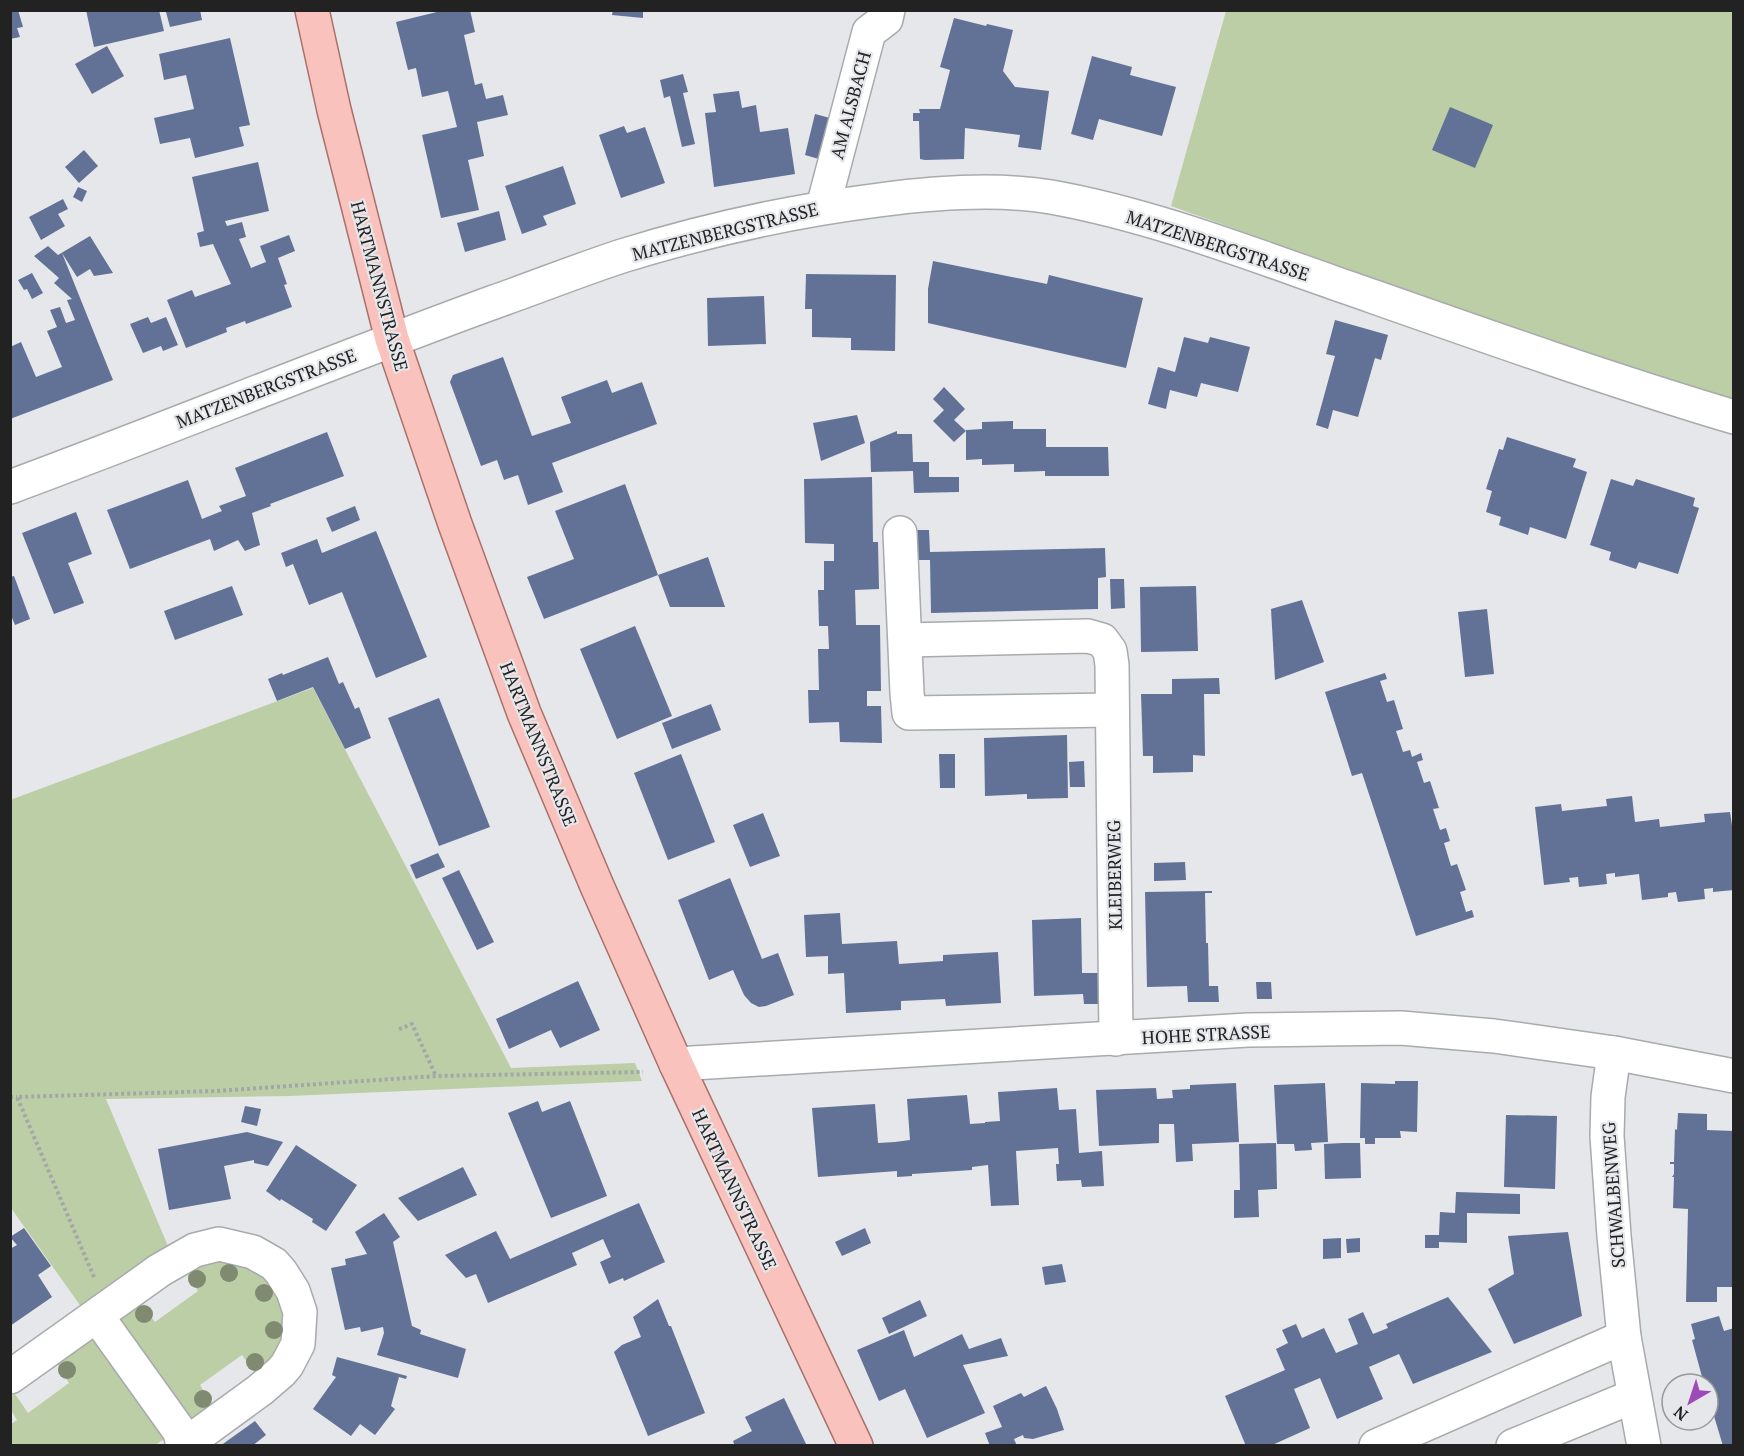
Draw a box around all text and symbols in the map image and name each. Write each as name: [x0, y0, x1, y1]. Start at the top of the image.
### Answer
street label: AM ALSBACH: [824, 48, 876, 162]
street label: MATZENBERGSTRASSE: [629, 196, 821, 266]
street label: HARTMANNSTRASSE: [346, 198, 414, 374]
street label: MATZENBERGSTRASSE: [1123, 204, 1313, 286]
street label: MATZENBERGSTRASSE: [172, 343, 360, 433]
street label: HARTMANNSTRASSE: [495, 658, 583, 830]
street label: KLEIBERWEG: [1101, 819, 1127, 930]
street label: HOHE STRASSE: [1141, 1019, 1271, 1049]
street label: HARTMANNSTRASSE: [687, 1104, 783, 1274]
street label: SCHWALBENWEG: [1596, 1121, 1630, 1269]
north arrow: [1660, 1372, 1720, 1432]
text: N: [1669, 1401, 1692, 1426]

